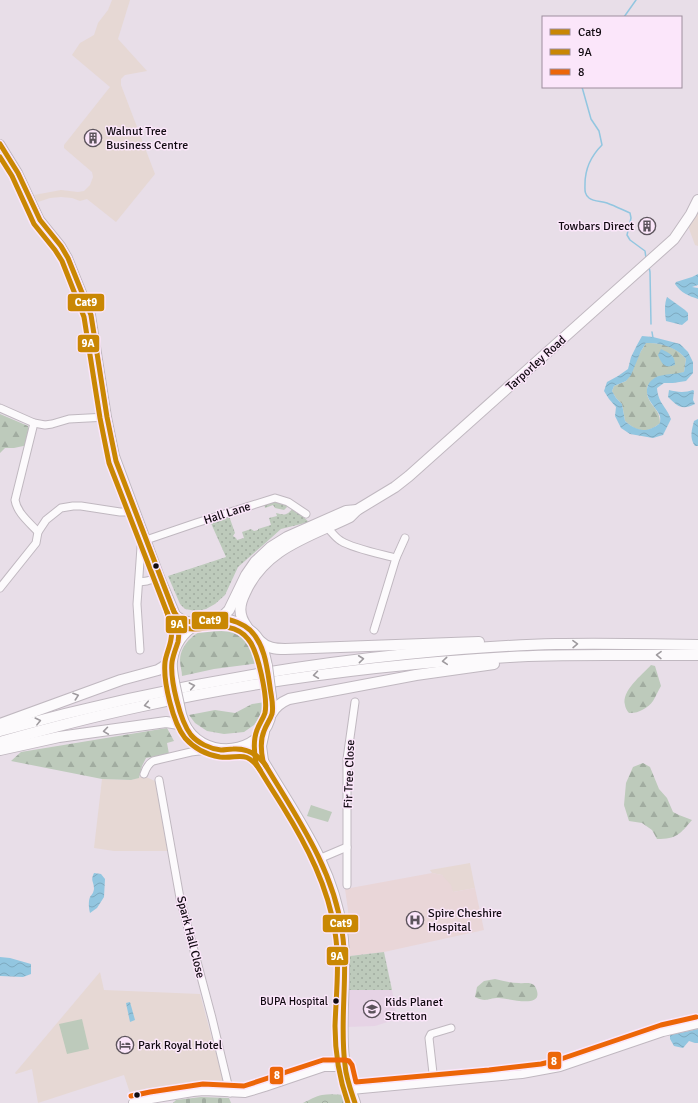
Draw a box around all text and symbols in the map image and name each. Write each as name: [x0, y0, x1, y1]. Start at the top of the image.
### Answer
legend: [542, 16, 682, 88]
text: Cat9: [578, 25, 602, 40]
text: 9A: [578, 45, 592, 60]
text: 8: [578, 65, 584, 80]
place label: Walnut Tree Business Centre: [106, 124, 188, 153]
building icon: Walnut Tree Business Centre: [83, 128, 103, 148]
building icon: Towbars Direct: [637, 216, 657, 236]
place label: Towbars Direct: [559, 219, 634, 234]
line badge: Cat9: [67, 293, 105, 312]
text: Cat9: [75, 296, 97, 309]
street label: Tarporley Road: [503, 332, 569, 394]
line badge: 9A: [77, 334, 100, 353]
text: 9A: [82, 337, 94, 350]
street label: Hall Lane: [202, 499, 253, 528]
unlabelled marker: [151, 561, 161, 571]
line badge: Cat9: [191, 611, 229, 630]
text: Cat9: [199, 614, 221, 627]
line badge: 9A: [165, 615, 188, 634]
text: 9A: [171, 618, 183, 631]
one-way arrow: [572, 640, 578, 648]
one-way arrow: [656, 651, 662, 659]
one-way arrow: [358, 655, 365, 664]
one-way arrow: [442, 657, 448, 666]
one-way arrow: [313, 670, 319, 679]
one-way arrow: [188, 682, 195, 690]
one-way arrow: [73, 693, 80, 701]
one-way arrow: [143, 701, 150, 709]
one-way arrow: [34, 717, 41, 726]
one-way arrow: [103, 726, 109, 735]
street label: Fir Tree Close: [341, 739, 358, 809]
street label: Spark Hall Close: [173, 895, 208, 980]
place label: Spire Cheshire Hospital: [428, 906, 502, 935]
hospital icon: Spire Cheshire Hospital: [405, 910, 425, 930]
line badge: Cat9: [322, 914, 359, 933]
text: Cat9: [330, 917, 352, 930]
line badge: 9A: [326, 946, 349, 966]
text: 9A: [331, 950, 343, 963]
place label: BUPA Hospital: [260, 995, 328, 1008]
place label: Kids Planet Stretton: [385, 995, 443, 1024]
marker: BUPA Hospital: [331, 996, 341, 1006]
school or university icon: Kids Planet Stretton: [362, 999, 382, 1019]
hotel icon: Park Royal Hotel: [115, 1035, 135, 1055]
place label: Park Royal Hotel: [138, 1038, 223, 1053]
line badge: 8: [547, 1051, 562, 1070]
text: 8: [551, 1055, 557, 1068]
line badge: 8: [269, 1066, 284, 1085]
text: 8: [274, 1069, 280, 1082]
unlabelled marker: [132, 1090, 142, 1100]

